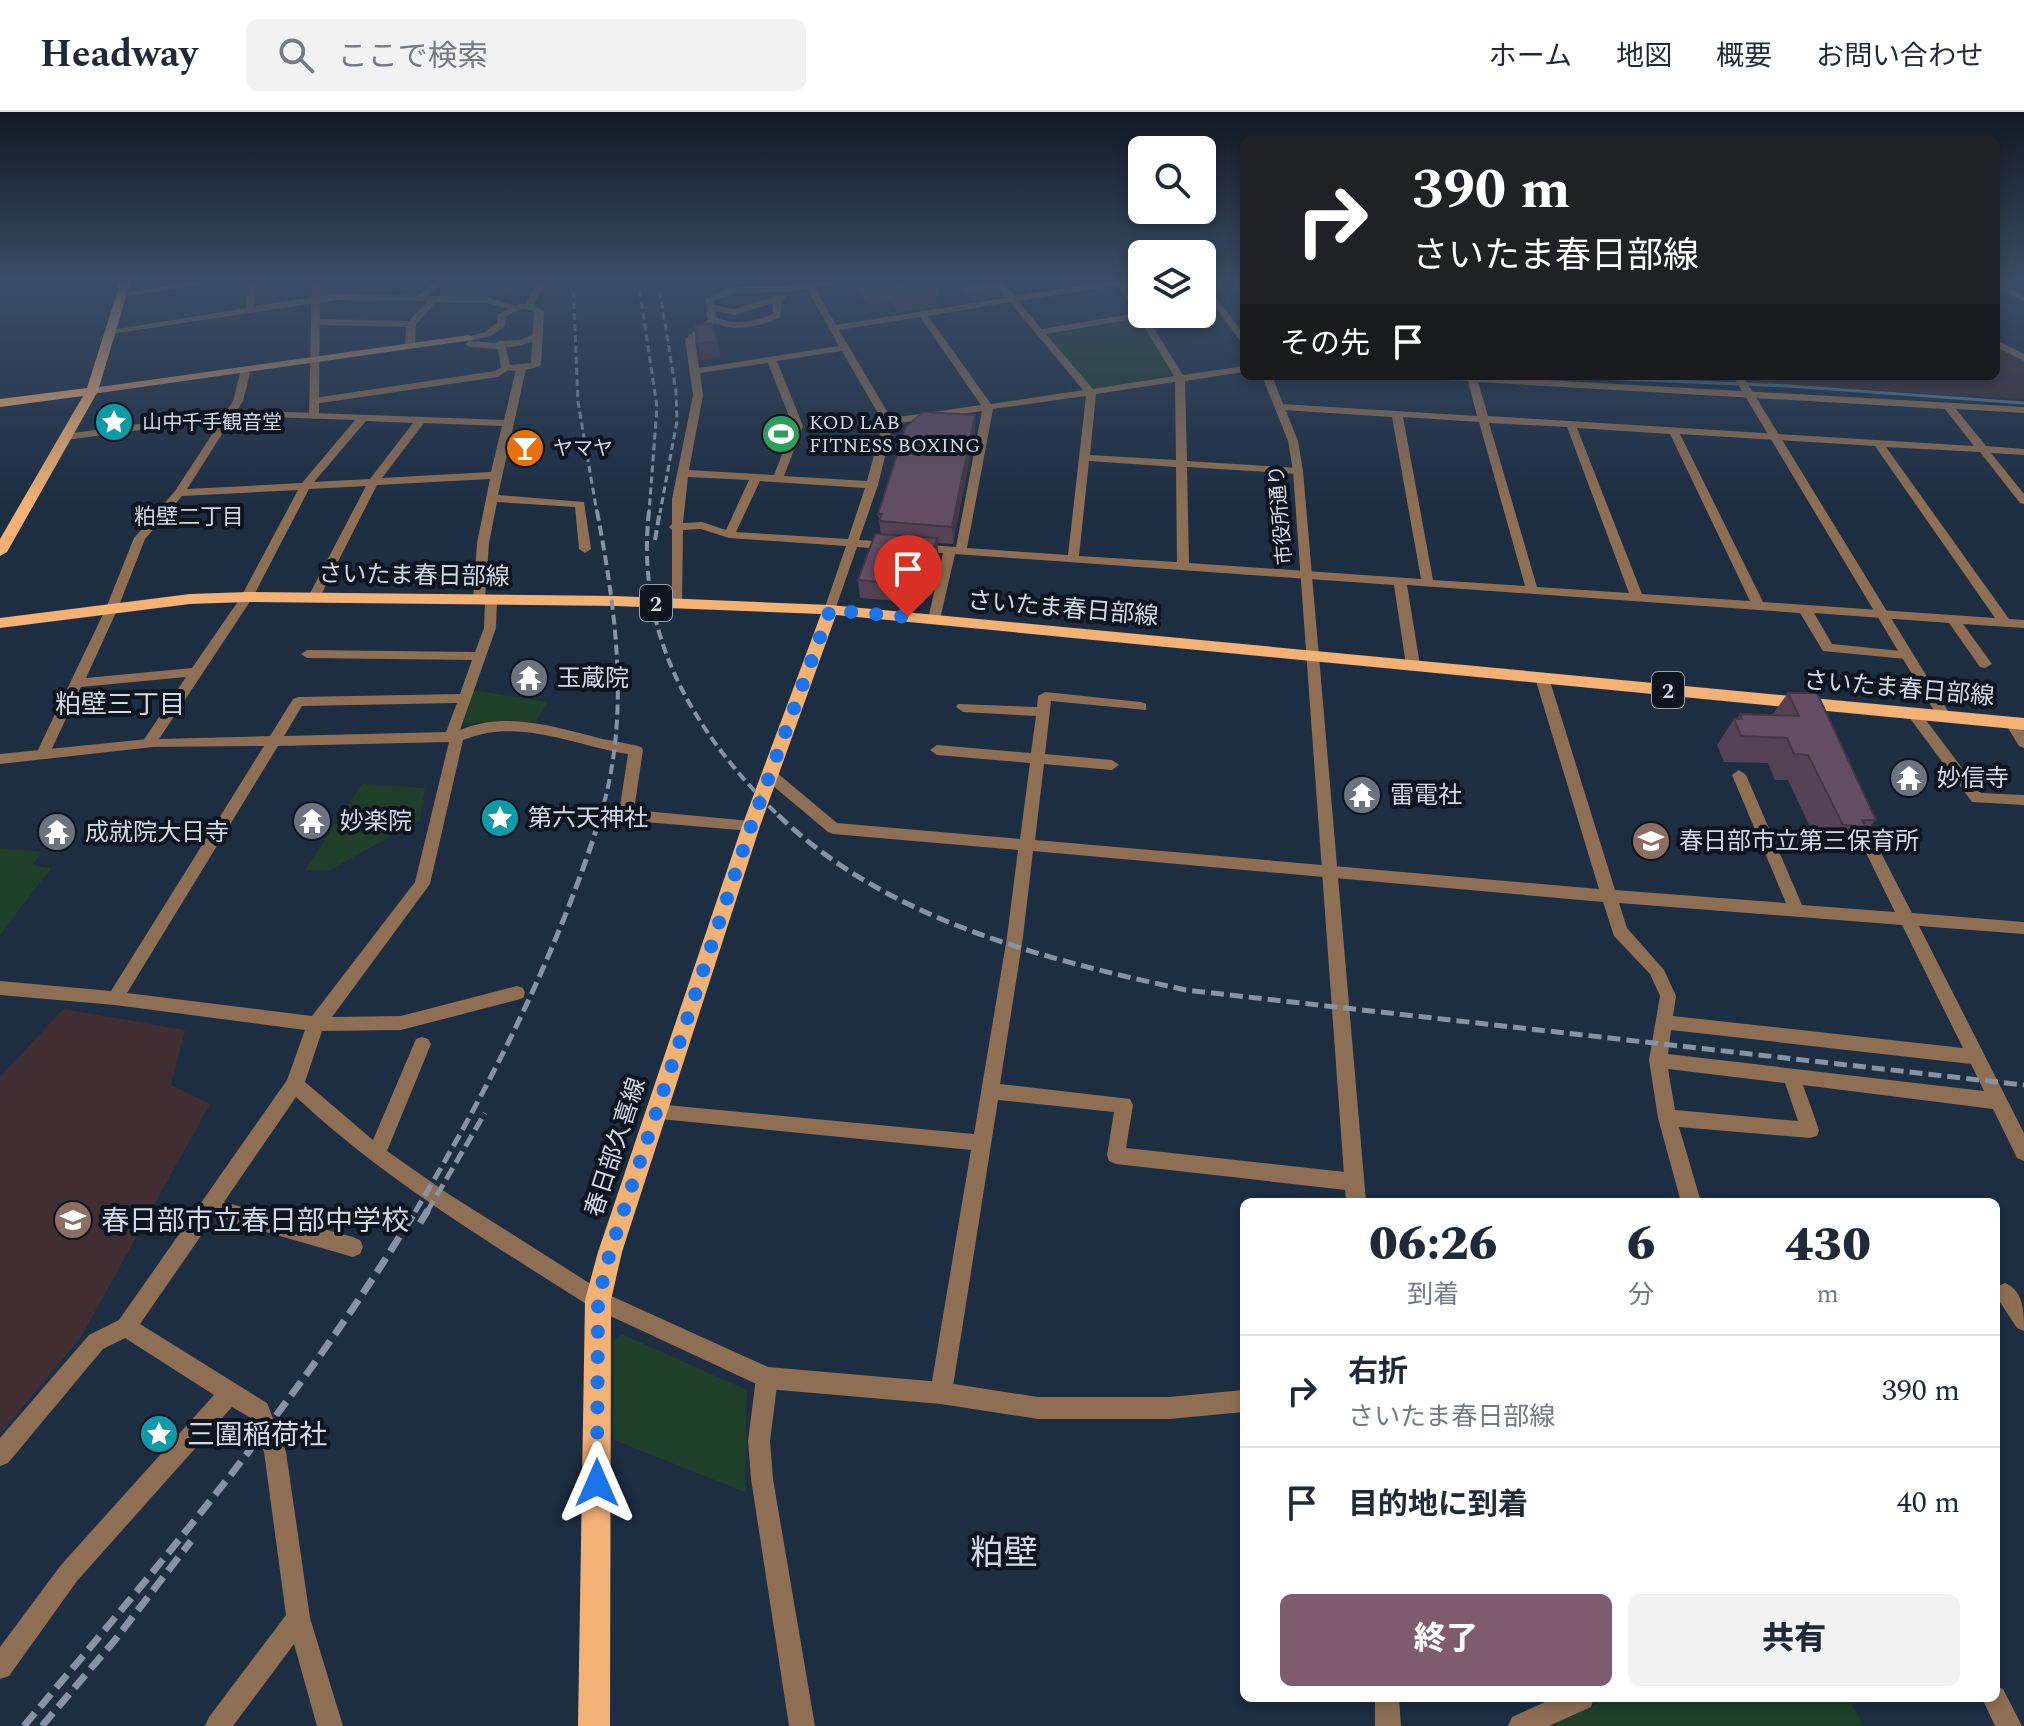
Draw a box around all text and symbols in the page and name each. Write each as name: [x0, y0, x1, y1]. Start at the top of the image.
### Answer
search box: [246, 19, 806, 91]
text: Headway: [40, 26, 198, 84]
icon: search: [274, 33, 318, 77]
text: ここで検索: [338, 34, 488, 80]
text: ホーム: [1489, 35, 1572, 78]
text: 地図: [1616, 35, 1672, 78]
text: 概要: [1716, 35, 1772, 78]
text: お問い合わせ: [1816, 35, 1984, 78]
map controls: [1128, 136, 1216, 328]
button: search: [1128, 136, 1216, 224]
text: 390 m: [1412, 148, 1571, 233]
icon: right: [1280, 168, 1384, 272]
text: さいたま春日部線: [1412, 229, 1699, 284]
button: layers: [1128, 240, 1216, 328]
icon: arrive: [1386, 320, 1430, 364]
text: その先: [1280, 321, 1370, 367]
place icon: 山中千手観音堂: [93, 401, 135, 443]
place label: 山中千手観音堂: [142, 408, 282, 438]
place label: KOD LAB FITNESS BOXING: [809, 408, 980, 461]
sports icon: KOD LAB FITNESS BOXING: [760, 413, 802, 455]
bar icon: ヤマヤ: [504, 427, 546, 469]
place label: ヤマヤ: [553, 434, 613, 464]
street label: 市役所通り: [1262, 464, 1300, 566]
district label: 粕壁二丁目: [134, 501, 244, 534]
pin: [874, 535, 942, 617]
icon: arrive: [886, 547, 930, 591]
street label: さいたま春日部線: [318, 556, 510, 596]
street label: さいたま春日部線: [966, 583, 1160, 635]
road number: 2: [640, 585, 672, 621]
temple icon: 玉蔵院: [508, 657, 550, 699]
place label: 玉蔵院: [557, 661, 629, 697]
street label: さいたま春日部線: [1802, 663, 1996, 715]
road number: 2: [1652, 672, 1684, 708]
district label: 粕壁三丁目: [55, 685, 185, 725]
temple icon: 妙信寺: [1888, 757, 1930, 799]
place label: 妙信寺: [1937, 761, 2009, 797]
temple icon: 雷電社: [1341, 774, 1383, 816]
place label: 雷電社: [1390, 778, 1462, 814]
place icon: 第六天神社: [479, 797, 521, 839]
temple icon: 妙楽院: [291, 800, 333, 842]
place label: 第六天神社: [528, 801, 648, 837]
place label: 妙楽院: [340, 804, 412, 840]
temple icon: 成就院大日寺: [36, 811, 78, 853]
place label: 成就院大日寺: [85, 815, 229, 851]
school or university icon: 春日部市立第三保育所: [1630, 820, 1672, 862]
place label: 春日部市立第三保育所: [1679, 824, 1919, 860]
street label: 春日部久喜線: [577, 1073, 655, 1221]
school or university icon: 春日部市立春日部中学校: [52, 1199, 94, 1241]
place label: 春日部市立春日部中学校: [101, 1200, 409, 1243]
text: 06:26: [1369, 1208, 1498, 1281]
text: 6: [1627, 1208, 1656, 1281]
text: 430: [1785, 1209, 1871, 1282]
text: m: [1817, 1274, 1839, 1314]
text: 到着: [1407, 1275, 1459, 1315]
text: 分: [1628, 1275, 1654, 1315]
text: 右折: [1348, 1349, 1408, 1395]
text: 390 m: [1882, 1368, 1960, 1414]
icon: right: [1280, 1369, 1324, 1413]
text: さいたま春日部線: [1348, 1397, 1555, 1437]
place icon: 三圍稲荷社: [138, 1413, 180, 1455]
place label: 三圍稲荷社: [187, 1414, 327, 1457]
position arrow: [555, 1441, 639, 1525]
text: 40 m: [1897, 1480, 1960, 1526]
icon: arrive: [1280, 1481, 1324, 1525]
text: 目的地に到着: [1348, 1482, 1528, 1528]
district label: 粕壁: [970, 1528, 1038, 1580]
button: 終了: [1280, 1594, 1612, 1686]
button: 共有: [1628, 1594, 1960, 1686]

